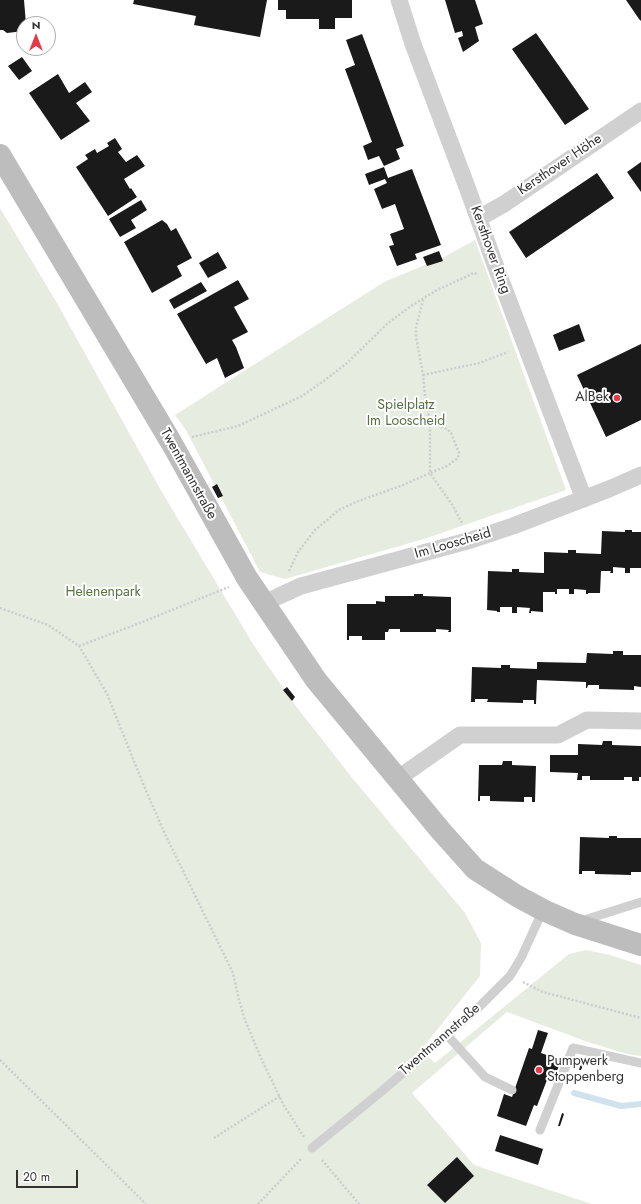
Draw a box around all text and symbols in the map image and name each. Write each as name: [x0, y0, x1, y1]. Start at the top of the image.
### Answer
north arrow: [16, 16, 56, 56]
text: N: [32, 17, 40, 33]
street label: Kersthover Höhe: [515, 131, 605, 199]
street label: Kersthover Ring: [466, 204, 514, 296]
place label: AlBek: [575, 390, 609, 406]
marker: AlBek: [612, 393, 622, 403]
park label: Spielplatz Im Looscheid: [367, 398, 445, 430]
street label: Twentmannstraße: [156, 426, 220, 522]
street label: Im Looscheid: [413, 525, 493, 563]
park label: Helenenpark: [65, 585, 141, 601]
street label: Twentmannstraße: [396, 1000, 484, 1080]
place label: Pumpwerk Stoppenberg: [547, 1054, 624, 1086]
marker: Pumpwerk Stoppenberg: [534, 1065, 544, 1075]
scale bar: [18, 1162, 80, 1188]
text: 20 m: [23, 1168, 50, 1186]

